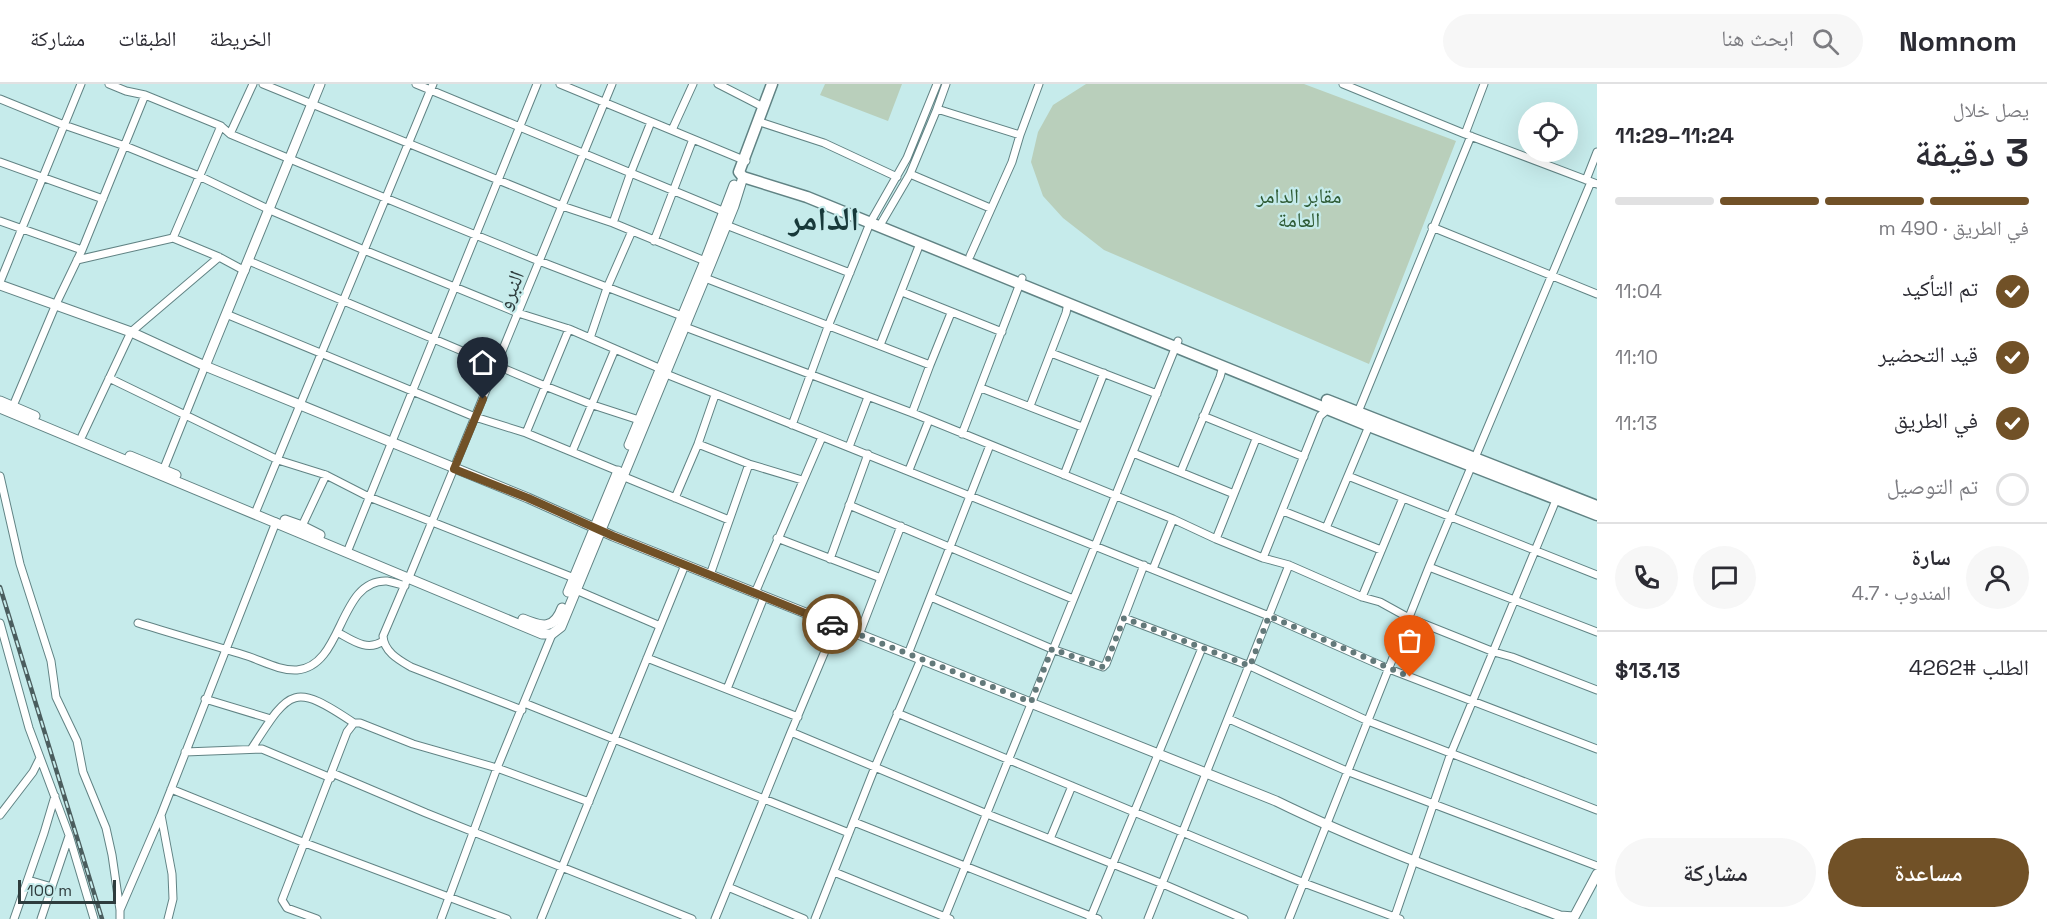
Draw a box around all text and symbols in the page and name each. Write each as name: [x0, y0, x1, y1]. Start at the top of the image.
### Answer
search box: [1443, 14, 1863, 68]
text: Nomnom: [1899, 23, 2017, 59]
text: ابحث هنا: [1721, 24, 1794, 52]
text: مشاركة: [30, 25, 85, 52]
text: الطبقات: [118, 25, 177, 52]
text: الخريطة: [210, 25, 271, 52]
icon: search: [1809, 25, 1842, 58]
text: يصل خلال: [1953, 97, 2029, 123]
map controls: [1518, 102, 1578, 162]
button: locate: [1518, 102, 1578, 162]
text: 11:24–11:29: [1615, 121, 1734, 149]
text: 3 دقيقة: [1914, 128, 2029, 177]
park label: مقابر الدامر العامة: [1255, 182, 1342, 233]
district label: الدامر: [787, 198, 859, 240]
text: في الطريق · 490 m: [1878, 215, 2029, 241]
street label: النبرو: [490, 266, 530, 314]
text: تم التأكيد: [1902, 274, 1978, 302]
icon: check: [1996, 275, 2029, 308]
text: 11:04: [1615, 278, 1662, 304]
pin: [457, 337, 508, 399]
text: قيد التحضير: [1878, 340, 1978, 368]
icon: check: [1996, 341, 2029, 374]
text: 11:10: [1615, 344, 1658, 370]
icon: home: [466, 346, 499, 379]
text: في الطريق: [1894, 406, 1978, 434]
icon: check: [1996, 407, 2029, 440]
text: 11:13: [1615, 410, 1657, 436]
text: تم التوصيل: [1887, 472, 1978, 500]
text: سارة: [1912, 543, 1951, 571]
button: phone: [1615, 546, 1678, 609]
button: chat: [1693, 546, 1756, 609]
button: person: [1966, 546, 2029, 609]
text: المندوب · 4.7: [1851, 580, 1951, 606]
courier: [802, 594, 862, 654]
icon: car: [816, 608, 849, 641]
pin: [1384, 615, 1435, 677]
icon: bag: [1393, 624, 1426, 657]
text: الطلب #4262: [1909, 653, 2029, 681]
text: $13.13: [1615, 656, 1680, 684]
button: مشاركة: [1615, 838, 1816, 907]
button: مساعدة: [1828, 838, 2029, 907]
scale bar: [18, 877, 116, 904]
text: 100 m: [27, 880, 72, 901]

